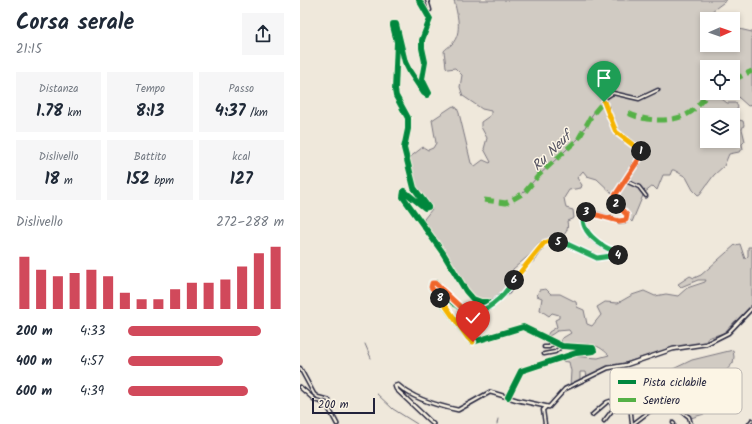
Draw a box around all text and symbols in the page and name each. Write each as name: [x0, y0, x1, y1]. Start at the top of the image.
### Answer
text: Corsa serale: [16, 6, 134, 41]
north arrow: [700, 12, 740, 52]
map controls: [700, 12, 740, 148]
button: share: [242, 13, 284, 55]
text: 21:15: [16, 39, 42, 60]
button: locate: [700, 60, 740, 100]
pin: [587, 61, 621, 102]
icon: arrive: [593, 67, 615, 89]
text: Distanza: [39, 80, 79, 98]
text: Tempo: [135, 80, 165, 98]
text: Passo: [229, 80, 254, 98]
text: 1.78: [36, 98, 63, 125]
text: 8:13: [136, 98, 164, 125]
text: 4:37: [215, 98, 246, 125]
text: km: [63, 104, 81, 122]
text: /km: [246, 104, 268, 122]
button: layers: [700, 108, 740, 148]
water label: Ru Neuf: [527, 124, 579, 177]
pin: 1: [631, 141, 651, 161]
text: 1: [639, 142, 643, 160]
text: Dislivello: [39, 148, 79, 166]
text: Battito: [134, 148, 166, 166]
text: kcal: [232, 148, 250, 166]
text: 18: [44, 166, 60, 193]
text: 152: [126, 166, 150, 193]
text: 127: [230, 166, 253, 193]
text: m: [60, 172, 73, 190]
text: bpm: [150, 172, 174, 190]
pin: 2: [606, 194, 626, 214]
text: 2: [613, 195, 619, 213]
pin: 3: [576, 202, 596, 222]
text: 3: [583, 203, 589, 221]
text: Dislivello: [16, 212, 63, 233]
text: 272–288 m: [216, 212, 284, 233]
pin: 5: [548, 232, 568, 252]
text: 5: [555, 233, 561, 251]
pin: 4: [608, 245, 628, 265]
text: 4: [615, 246, 621, 264]
pin: 6: [504, 270, 524, 290]
text: 6: [511, 271, 517, 289]
pin: 8: [430, 288, 450, 308]
text: 8: [437, 289, 443, 307]
pin: [456, 301, 490, 342]
icon: check: [462, 307, 484, 329]
text: 200 m: [16, 321, 53, 342]
text: 4:33: [80, 321, 105, 342]
text: 400 m: [16, 351, 52, 372]
text: 4:57: [80, 351, 103, 372]
legend: [610, 368, 742, 414]
text: Pista ciclabile: [643, 374, 706, 392]
text: 600 m: [16, 381, 52, 402]
text: 4:39: [80, 381, 104, 402]
text: Sentiero: [643, 392, 680, 410]
scale bar: [312, 396, 375, 415]
text: 200 m: [318, 396, 349, 414]

